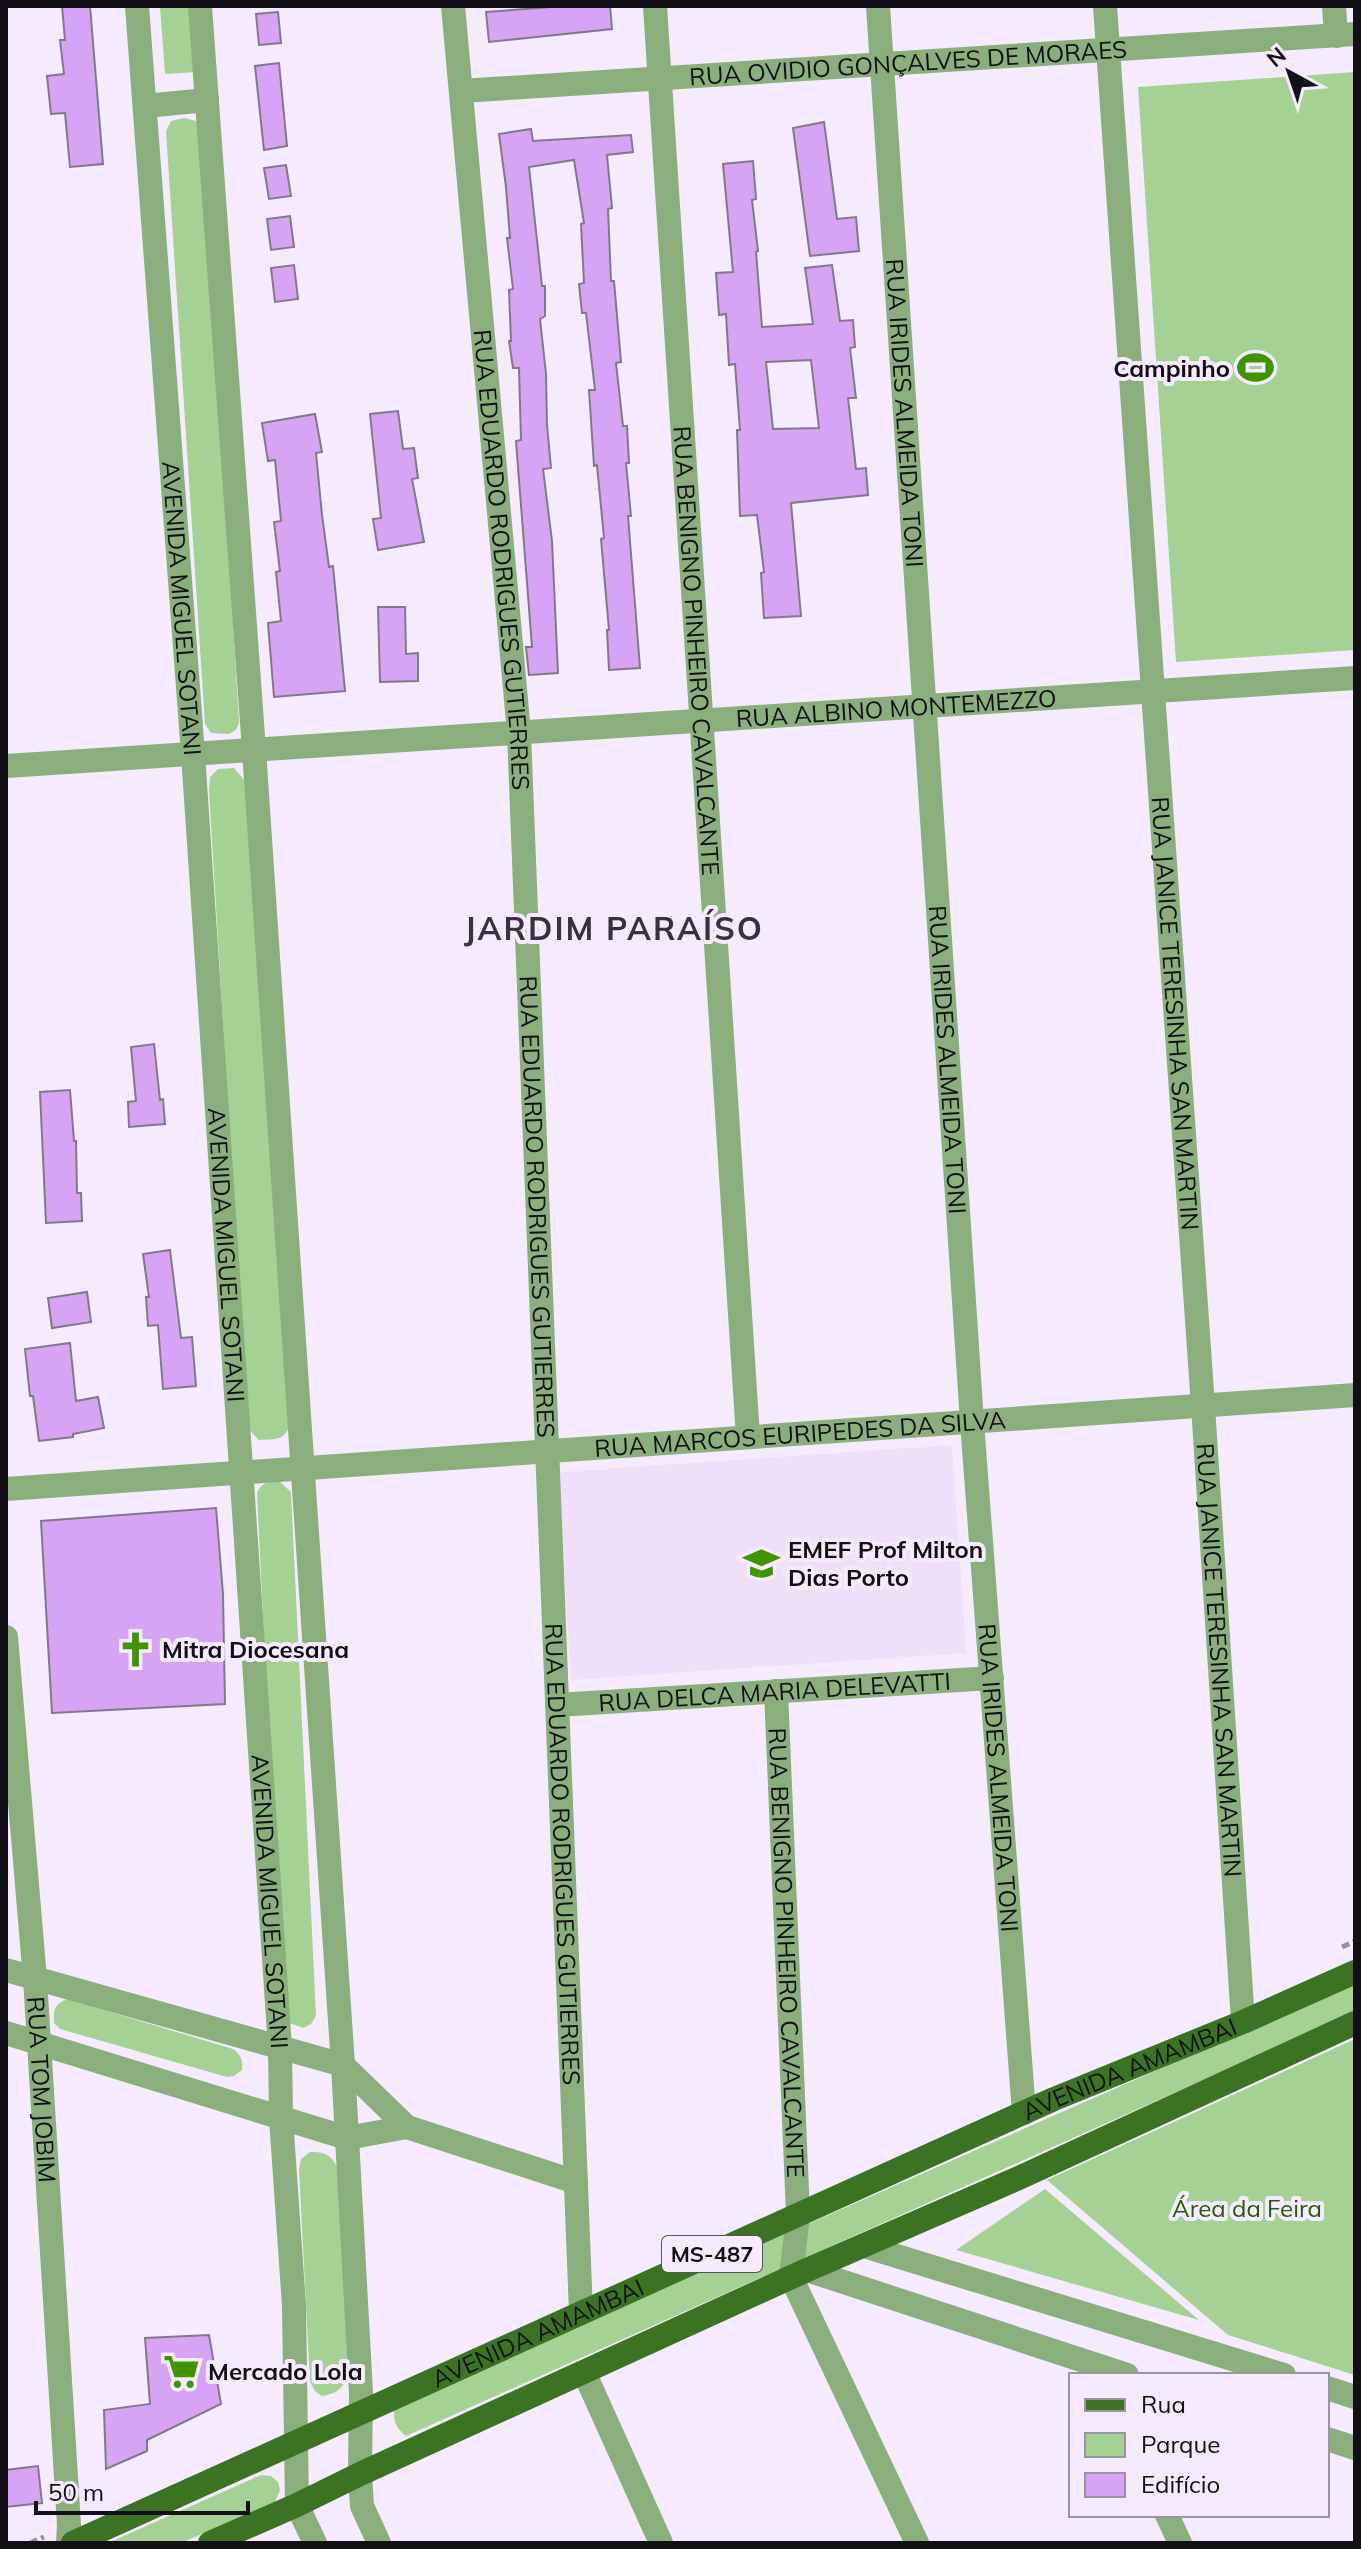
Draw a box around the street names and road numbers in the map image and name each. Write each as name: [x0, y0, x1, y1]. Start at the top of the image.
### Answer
street label: RUA OVIDIO GONÇALVES DE MORAES: [688, 34, 1128, 91]
street label: RUA IRIDES ALMEIDA TONI: [880, 258, 930, 568]
street label: RUA EDUARDO RODRIGUES GUTIERRES: [467, 328, 536, 791]
street label: RUA BENIGNO PINHEIRO CAVALCANTE: [667, 425, 726, 876]
street label: AVENIDA MIGUEL SOTANI: [156, 460, 208, 757]
street label: RUA ALBINO MONTEMEZZO: [735, 683, 1057, 733]
street label: RUA JANICE TERESINHA SAN MARTIN: [1145, 796, 1206, 1231]
street label: RUA IRIDES ALMEIDA TONI: [923, 904, 973, 1215]
street label: RUA EDUARDO RODRIGUES GUTIERRES: [514, 975, 562, 1438]
street label: AVENIDA MIGUEL SOTANI: [202, 1107, 252, 1403]
street label: RUA MARCOS EURIPEDES DA SILVA: [593, 1404, 1007, 1463]
street label: RUA JANICE TERESINHA SAN MARTIN: [1190, 1442, 1249, 1878]
street label: RUA EDUARDO RODRIGUES GUTIERRES: [539, 1623, 587, 2086]
street label: RUA IRIDES ALMEIDA TONI: [972, 1623, 1025, 1933]
street label: RUA DELCA MARIA DELEVATTI: [598, 1666, 952, 1717]
street label: RUA BENIGNO PINHEIRO CAVALCANTE: [763, 1727, 811, 2178]
street label: AVENIDA MIGUEL SOTANI: [245, 1753, 295, 2050]
street label: RUA TOM JOBIM: [21, 1996, 63, 2183]
street label: AVENIDA AMAMBAI: [1017, 2011, 1241, 2126]
road number: MS-487: [662, 2236, 762, 2272]
street label: AVENIDA AMAMBAI: [427, 2272, 648, 2394]

